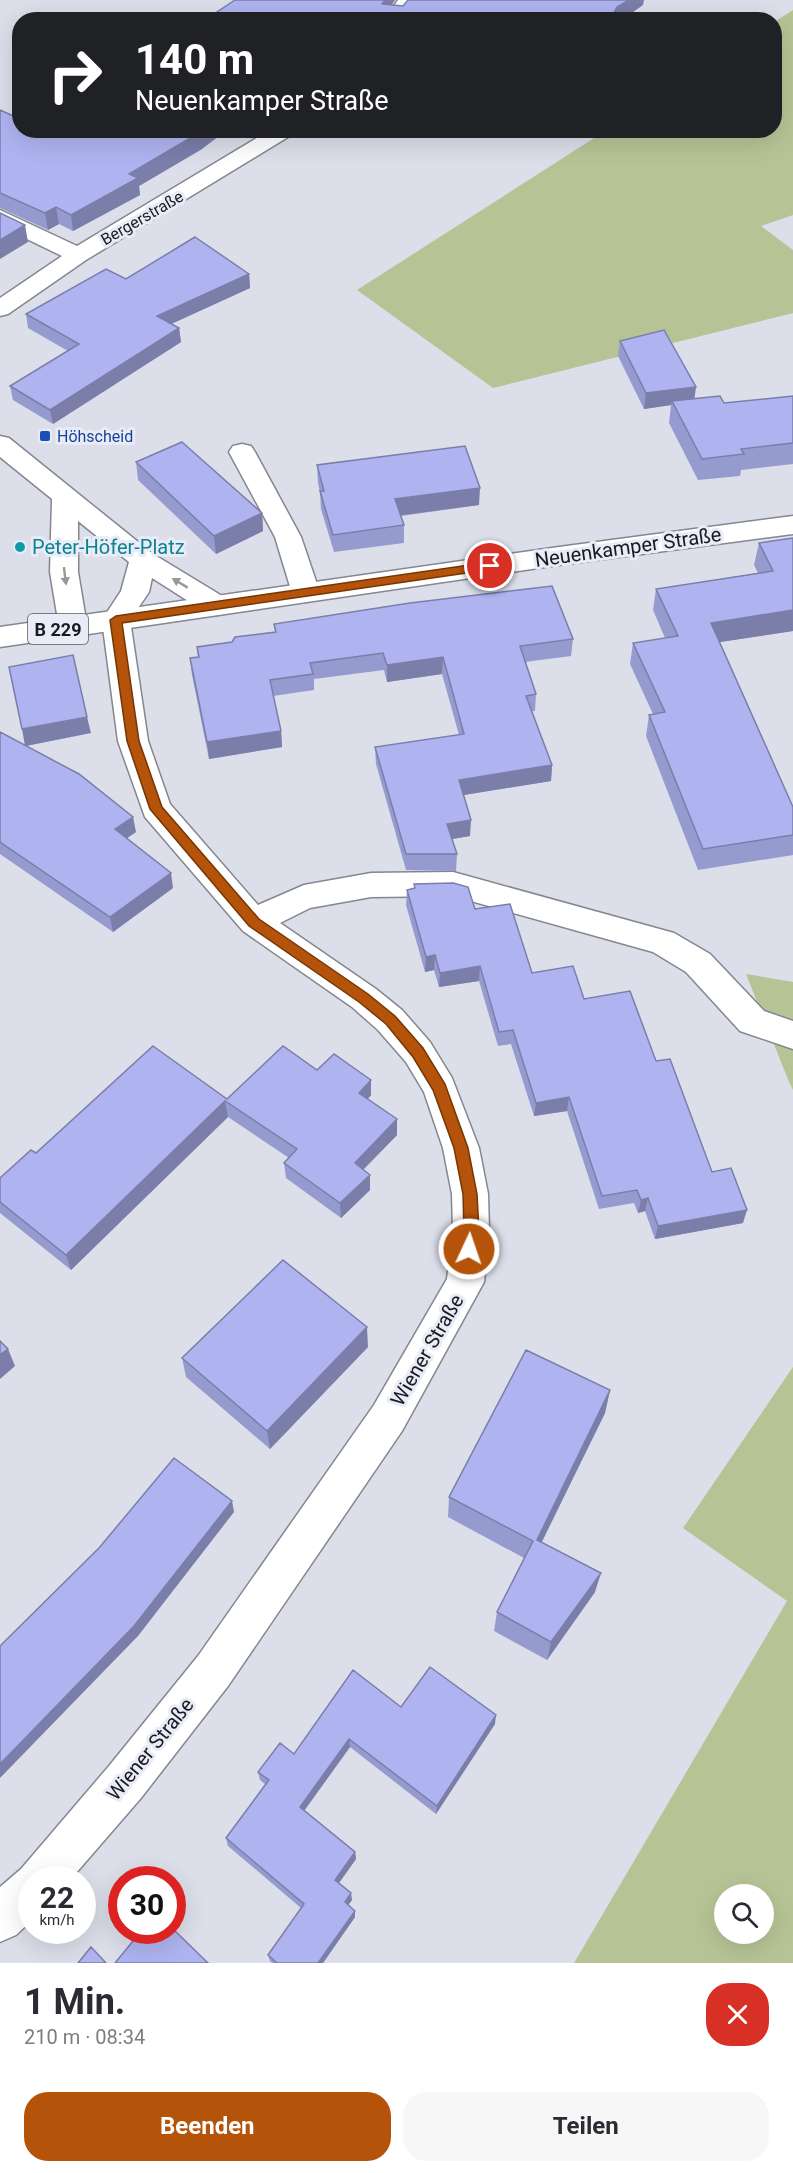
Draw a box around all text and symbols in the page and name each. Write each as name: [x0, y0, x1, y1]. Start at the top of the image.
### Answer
text: 140 m: [135, 35, 254, 84]
icon: right: [36, 36, 114, 114]
text: Neuenkamper Straße: [135, 85, 389, 117]
street label: Bergerstraße: [97, 187, 187, 249]
place label: Höhscheid: [57, 427, 133, 446]
marker: Höhscheid: [38, 429, 52, 443]
street label: Neuenkamper Straße: [533, 522, 723, 572]
place label: Peter-Höfer-Platz: [32, 535, 185, 559]
marker: Peter-Höfer-Platz: [13, 540, 27, 554]
pin: [464, 540, 515, 591]
icon: arrive: [473, 549, 506, 582]
one-way arrow: [61, 567, 70, 586]
one-way arrow: [171, 578, 188, 588]
road number: B 229: [28, 614, 88, 644]
position arrow: [437, 1217, 501, 1281]
street label: Wiener Straße: [385, 1290, 469, 1410]
street label: Wiener Straße: [101, 1693, 199, 1805]
speed limit sign: 30: [108, 1866, 186, 1944]
text: 22: [40, 1880, 74, 1915]
map controls: [714, 1884, 774, 1944]
button: search: [714, 1884, 774, 1944]
text: km/h: [39, 1911, 75, 1929]
text: 1 Min.: [24, 1981, 125, 2023]
button: close: [706, 1983, 769, 2046]
text: 210 m · 08:34: [24, 2025, 145, 2049]
button: Beenden: [24, 2092, 391, 2161]
button: Teilen: [403, 2092, 769, 2161]

